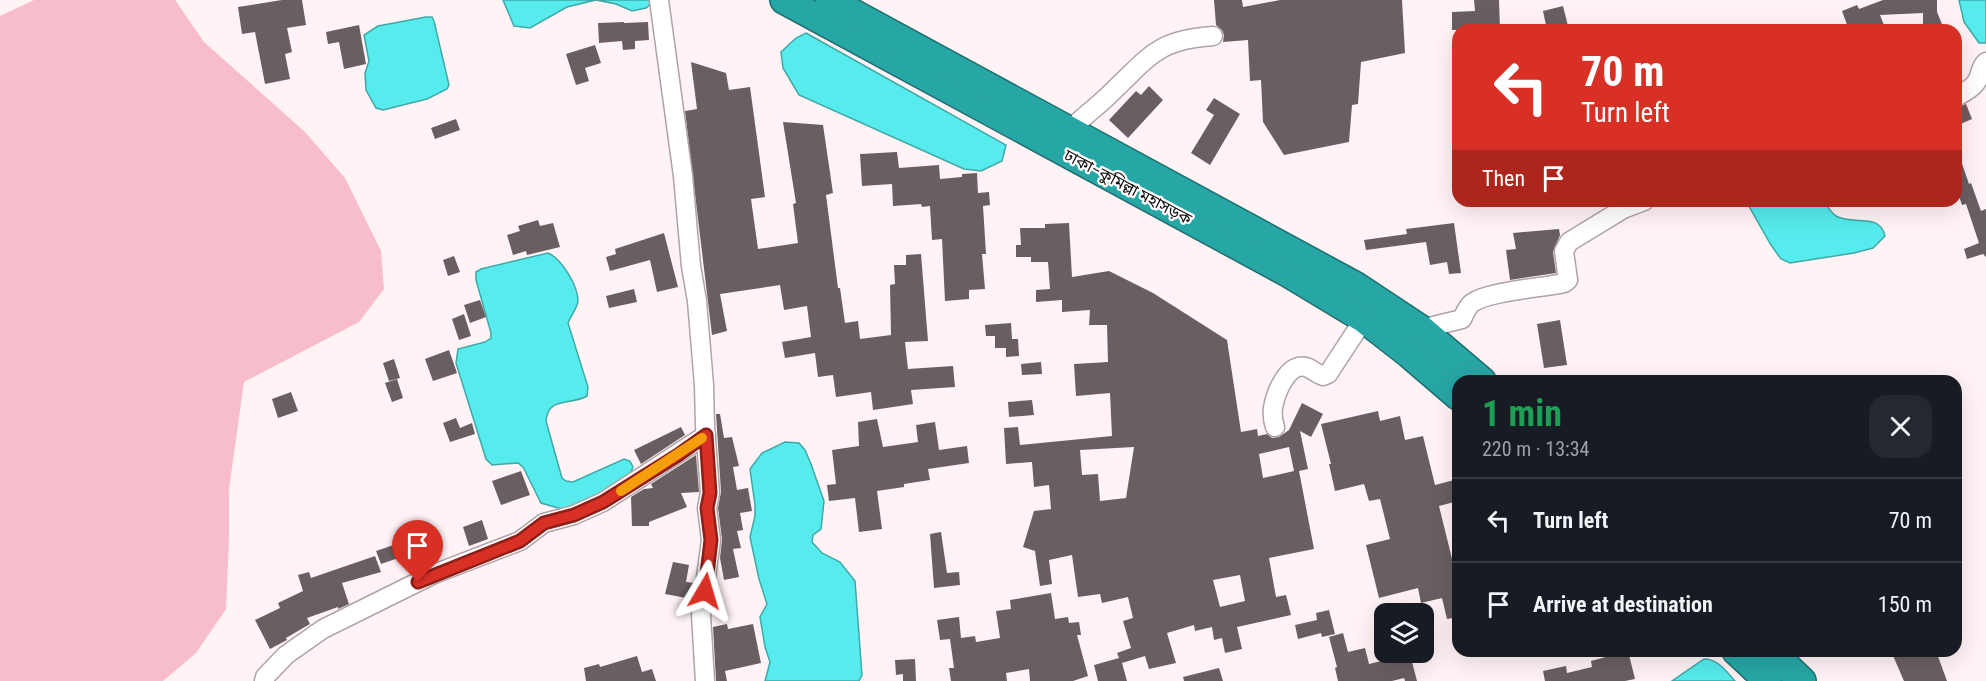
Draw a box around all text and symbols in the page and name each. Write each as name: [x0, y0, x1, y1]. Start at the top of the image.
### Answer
text: 70 m: [1581, 47, 1664, 96]
icon: left: [1482, 48, 1560, 126]
text: Turn left: [1581, 97, 1670, 129]
street label: ঢাকা–কুমিল্লা মহাসড়ক: [1060, 145, 1196, 229]
icon: arrive: [1537, 162, 1570, 195]
text: Then: [1482, 166, 1525, 191]
text: 1 min: [1482, 393, 1562, 435]
button: close: [1869, 395, 1932, 458]
text: 220 m · 13:34: [1482, 437, 1589, 461]
icon: left: [1482, 504, 1515, 537]
text: Turn left: [1533, 508, 1608, 533]
text: 70 m: [1889, 508, 1932, 533]
pin: [392, 520, 443, 582]
icon: arrive: [401, 529, 434, 562]
position arrow: [673, 559, 737, 623]
icon: arrive: [1482, 588, 1515, 621]
text: Arrive at destination: [1533, 592, 1713, 617]
text: 150 m: [1878, 592, 1932, 617]
map controls: [1374, 603, 1434, 663]
button: layers: [1374, 603, 1434, 663]

